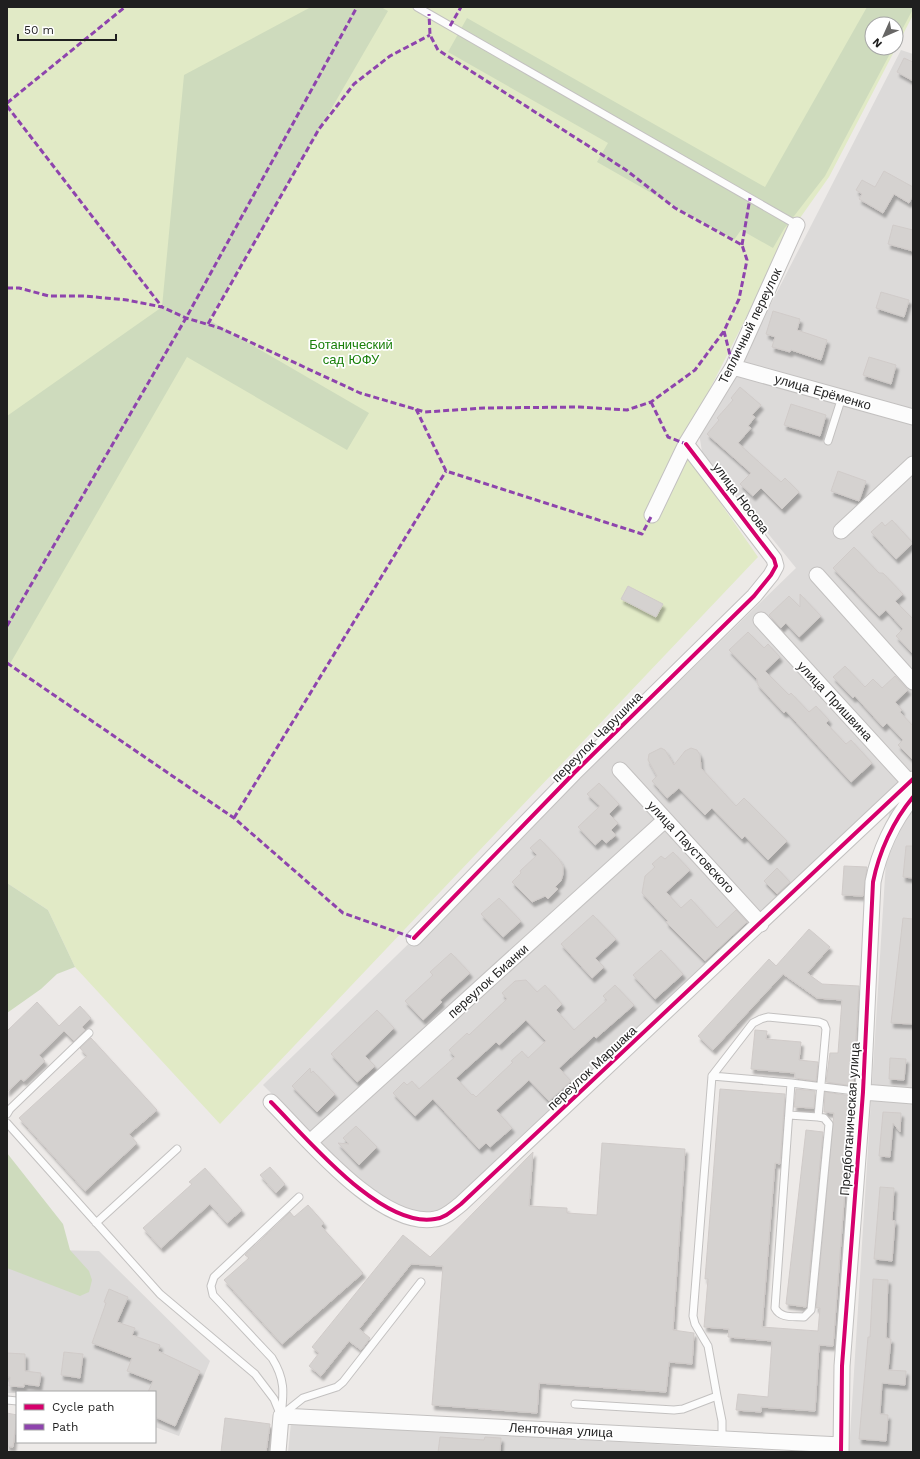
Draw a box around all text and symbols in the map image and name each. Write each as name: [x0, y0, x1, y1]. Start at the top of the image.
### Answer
scale bar: [18, 16, 116, 42]
north arrow: [864, 16, 904, 56]
text: 50 m: [24, 23, 54, 37]
text: N: [870, 35, 885, 50]
street label: Тепличный переулок: [715, 265, 785, 386]
park label: Ботанический сад ЮФУ: [309, 337, 393, 367]
street label: улица Ерёменко: [773, 371, 873, 413]
street label: улица Носова: [710, 460, 773, 537]
street label: улица Пришвина: [794, 658, 876, 744]
street label: переулок Чарушина: [549, 688, 646, 785]
street label: улица Паустовского: [644, 798, 738, 896]
street label: переулок Бианки: [445, 941, 531, 1021]
street label: переулок Маршака: [544, 1022, 640, 1113]
street label: Предботаническая улица: [837, 1041, 863, 1196]
legend: [16, 1391, 156, 1443]
text: Cycle path: [52, 1400, 114, 1414]
text: Path: [52, 1420, 78, 1434]
street label: Ленточная улица: [509, 1420, 614, 1440]

